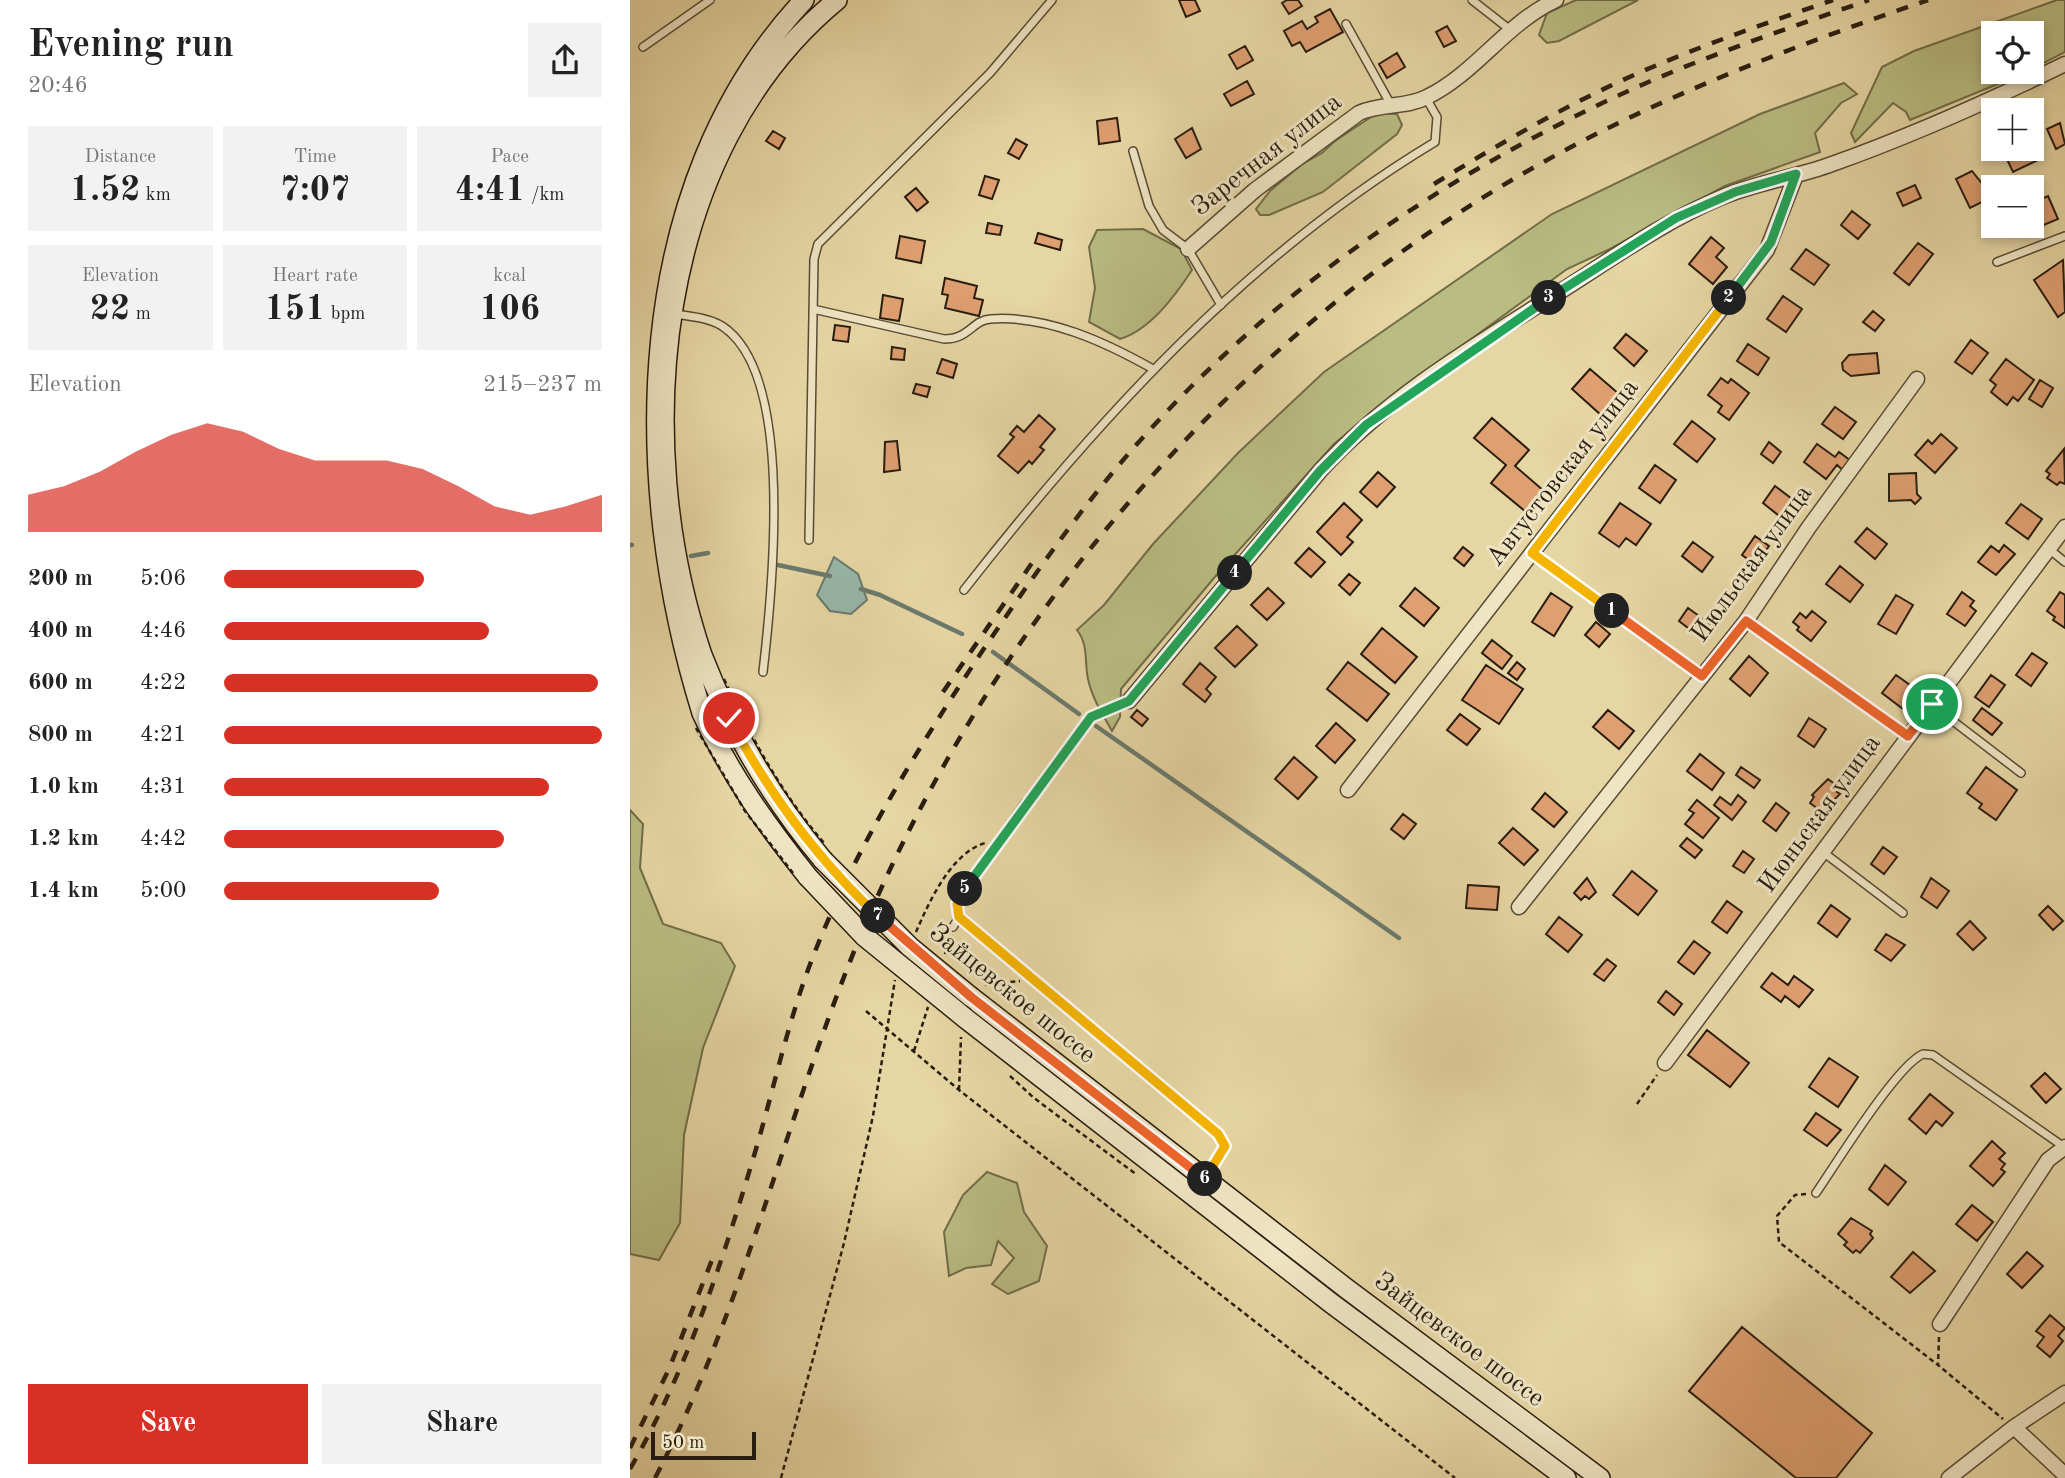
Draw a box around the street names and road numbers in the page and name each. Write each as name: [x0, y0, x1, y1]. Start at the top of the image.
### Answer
street label: Заречная улица: [1187, 89, 1347, 221]
street label: Августовская улица: [1482, 374, 1644, 572]
street label: Июльская улица: [1687, 481, 1818, 647]
street label: Июньская улица: [1754, 730, 1886, 898]
street label: Зайцевское шоссе: [924, 919, 1100, 1069]
street label: Зайцевское шоссе: [1369, 1268, 1549, 1412]

